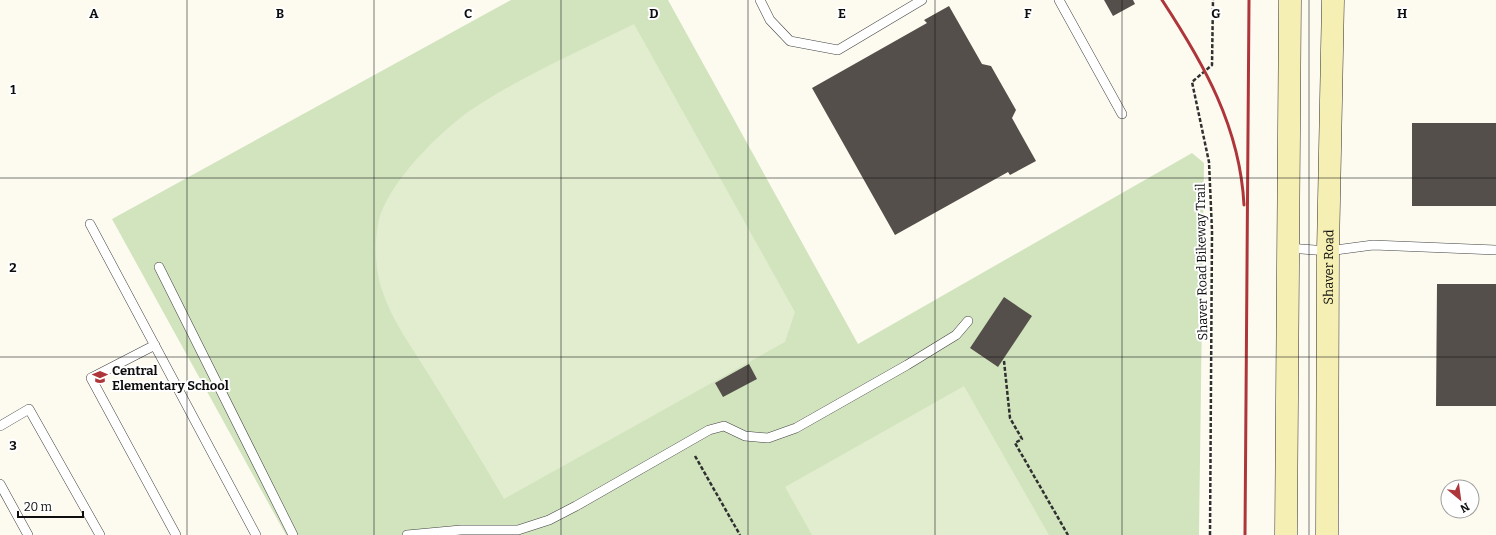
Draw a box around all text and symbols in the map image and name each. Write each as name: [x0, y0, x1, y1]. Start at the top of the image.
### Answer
text: A: [89, 6, 99, 21]
text: B: [276, 6, 284, 21]
text: C: [464, 6, 472, 21]
text: D: [649, 6, 659, 21]
text: E: [838, 6, 846, 21]
text: F: [1024, 6, 1032, 21]
text: G: [1211, 6, 1221, 21]
text: H: [1397, 6, 1407, 21]
text: 1: [10, 82, 16, 97]
street label: Shaver Road Bikeway Trail: [1193, 183, 1210, 341]
street label: Shaver Road: [1321, 229, 1336, 305]
text: 2: [9, 260, 17, 275]
place label: Central Elementary School: [112, 363, 229, 393]
school or university icon: Central Elementary School: [91, 368, 109, 386]
text: 3: [9, 438, 17, 453]
north arrow: [1440, 479, 1480, 519]
scale bar: [18, 493, 83, 519]
text: 20 m: [24, 500, 53, 514]
text: N: [1457, 500, 1471, 515]

